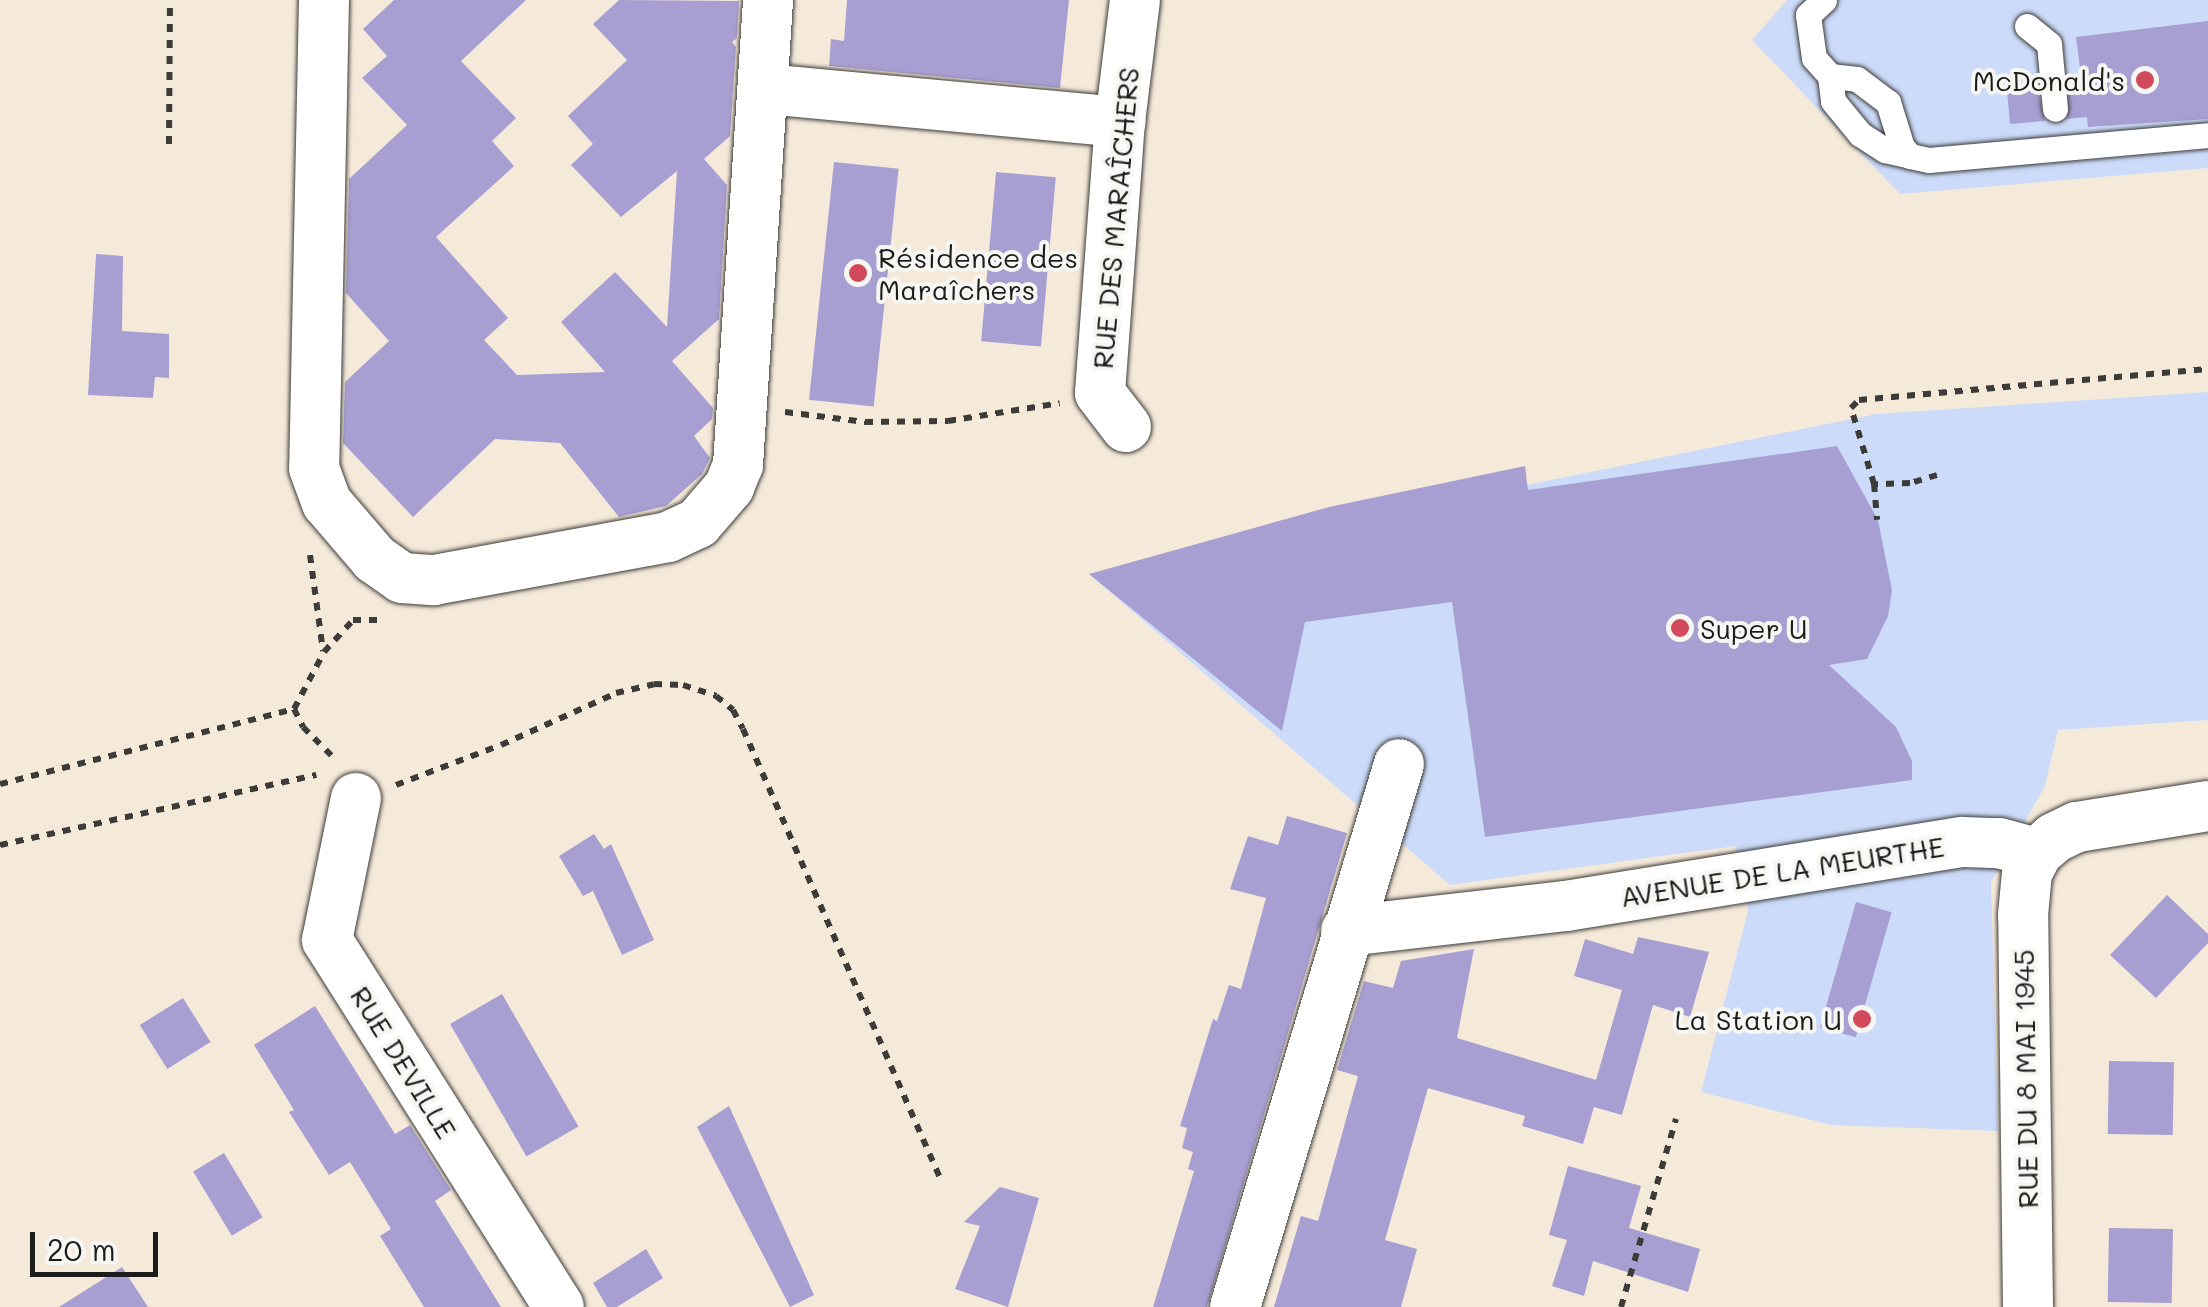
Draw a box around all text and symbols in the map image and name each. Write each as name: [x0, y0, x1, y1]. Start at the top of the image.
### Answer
place label: McDonald's: [1973, 63, 2125, 97]
street label: RUE DES MARAÎCHERS: [1085, 66, 1145, 370]
marker: McDonald's: [2134, 69, 2156, 91]
place label: Résidence des Maraîchers: [878, 240, 1078, 306]
marker: Résidence des Maraîchers: [847, 262, 869, 284]
place label: Super U: [1700, 611, 1807, 645]
marker: Super U: [1669, 617, 1691, 639]
street label: AVENUE DE LA MEURTHE: [1618, 829, 1946, 913]
street label: RUE DU 8 MAI 1945: [2006, 949, 2044, 1209]
street label: RUE DEVILLE: [344, 980, 464, 1144]
place label: La Station U: [1675, 1002, 1842, 1036]
marker: La Station U: [1851, 1008, 1873, 1030]
scale bar: [35, 1212, 162, 1274]
text: 20 m: [47, 1229, 116, 1269]

